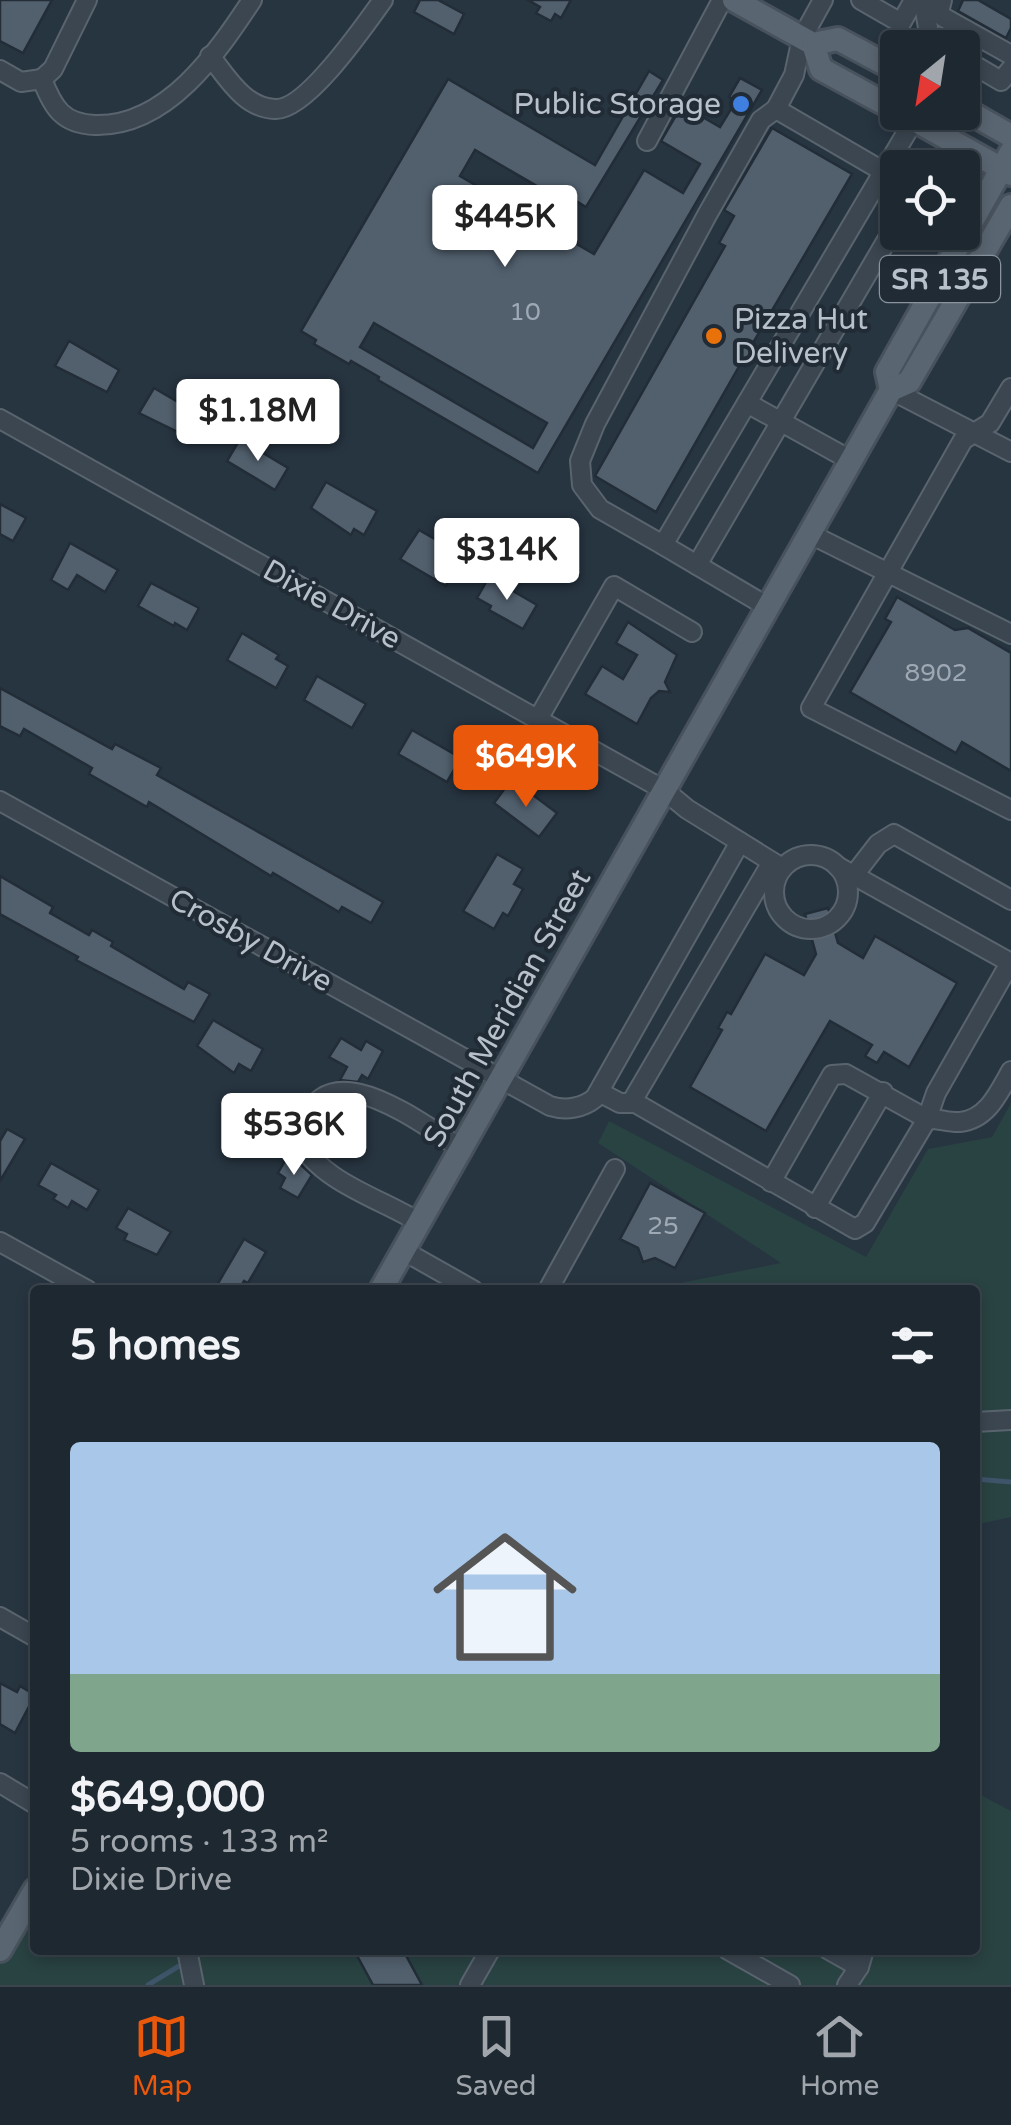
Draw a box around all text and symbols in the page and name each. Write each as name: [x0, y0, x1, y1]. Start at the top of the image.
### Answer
north arrow: [880, 30, 980, 130]
map controls: [880, 30, 980, 250]
place label: Public Storage: [514, 86, 721, 123]
marker: Public Storage: [730, 93, 752, 115]
button: locate: [880, 150, 980, 250]
pin: $445K: [435, 185, 575, 270]
text: $445K: [454, 198, 556, 236]
road number: SR 135: [880, 256, 1000, 302]
house number: 10: [509, 297, 541, 327]
place label: Pizza Hut Delivery: [734, 301, 868, 372]
marker: Pizza Hut Delivery: [703, 325, 725, 347]
pin: $1.18M: [177, 379, 339, 464]
text: $1.18M: [198, 392, 318, 430]
pin: $314K: [437, 518, 577, 603]
text: $314K: [456, 531, 558, 569]
street label: Dixie Drive: [256, 551, 407, 657]
house number: 8902: [905, 658, 967, 688]
pin: $649K: [456, 725, 596, 810]
text: $649K: [475, 738, 577, 776]
street label: South Meridian Street: [416, 863, 599, 1154]
street label: Crosby Drive: [163, 880, 339, 1000]
pin: $536K: [224, 1093, 364, 1178]
text: $536K: [243, 1106, 345, 1144]
house number: 25: [647, 1211, 679, 1241]
icon: filters: [885, 1318, 940, 1373]
text: 5 homes: [70, 1320, 241, 1371]
icon: home: [415, 1507, 595, 1687]
text: $649,000: [70, 1772, 265, 1823]
text: 5 rooms · 133 m²: [70, 1823, 329, 1861]
text: Dixie Drive: [70, 1861, 232, 1899]
tab: Map: [132, 2009, 192, 2103]
tab: Saved: [456, 2009, 537, 2103]
tab: Home: [800, 2009, 879, 2103]

